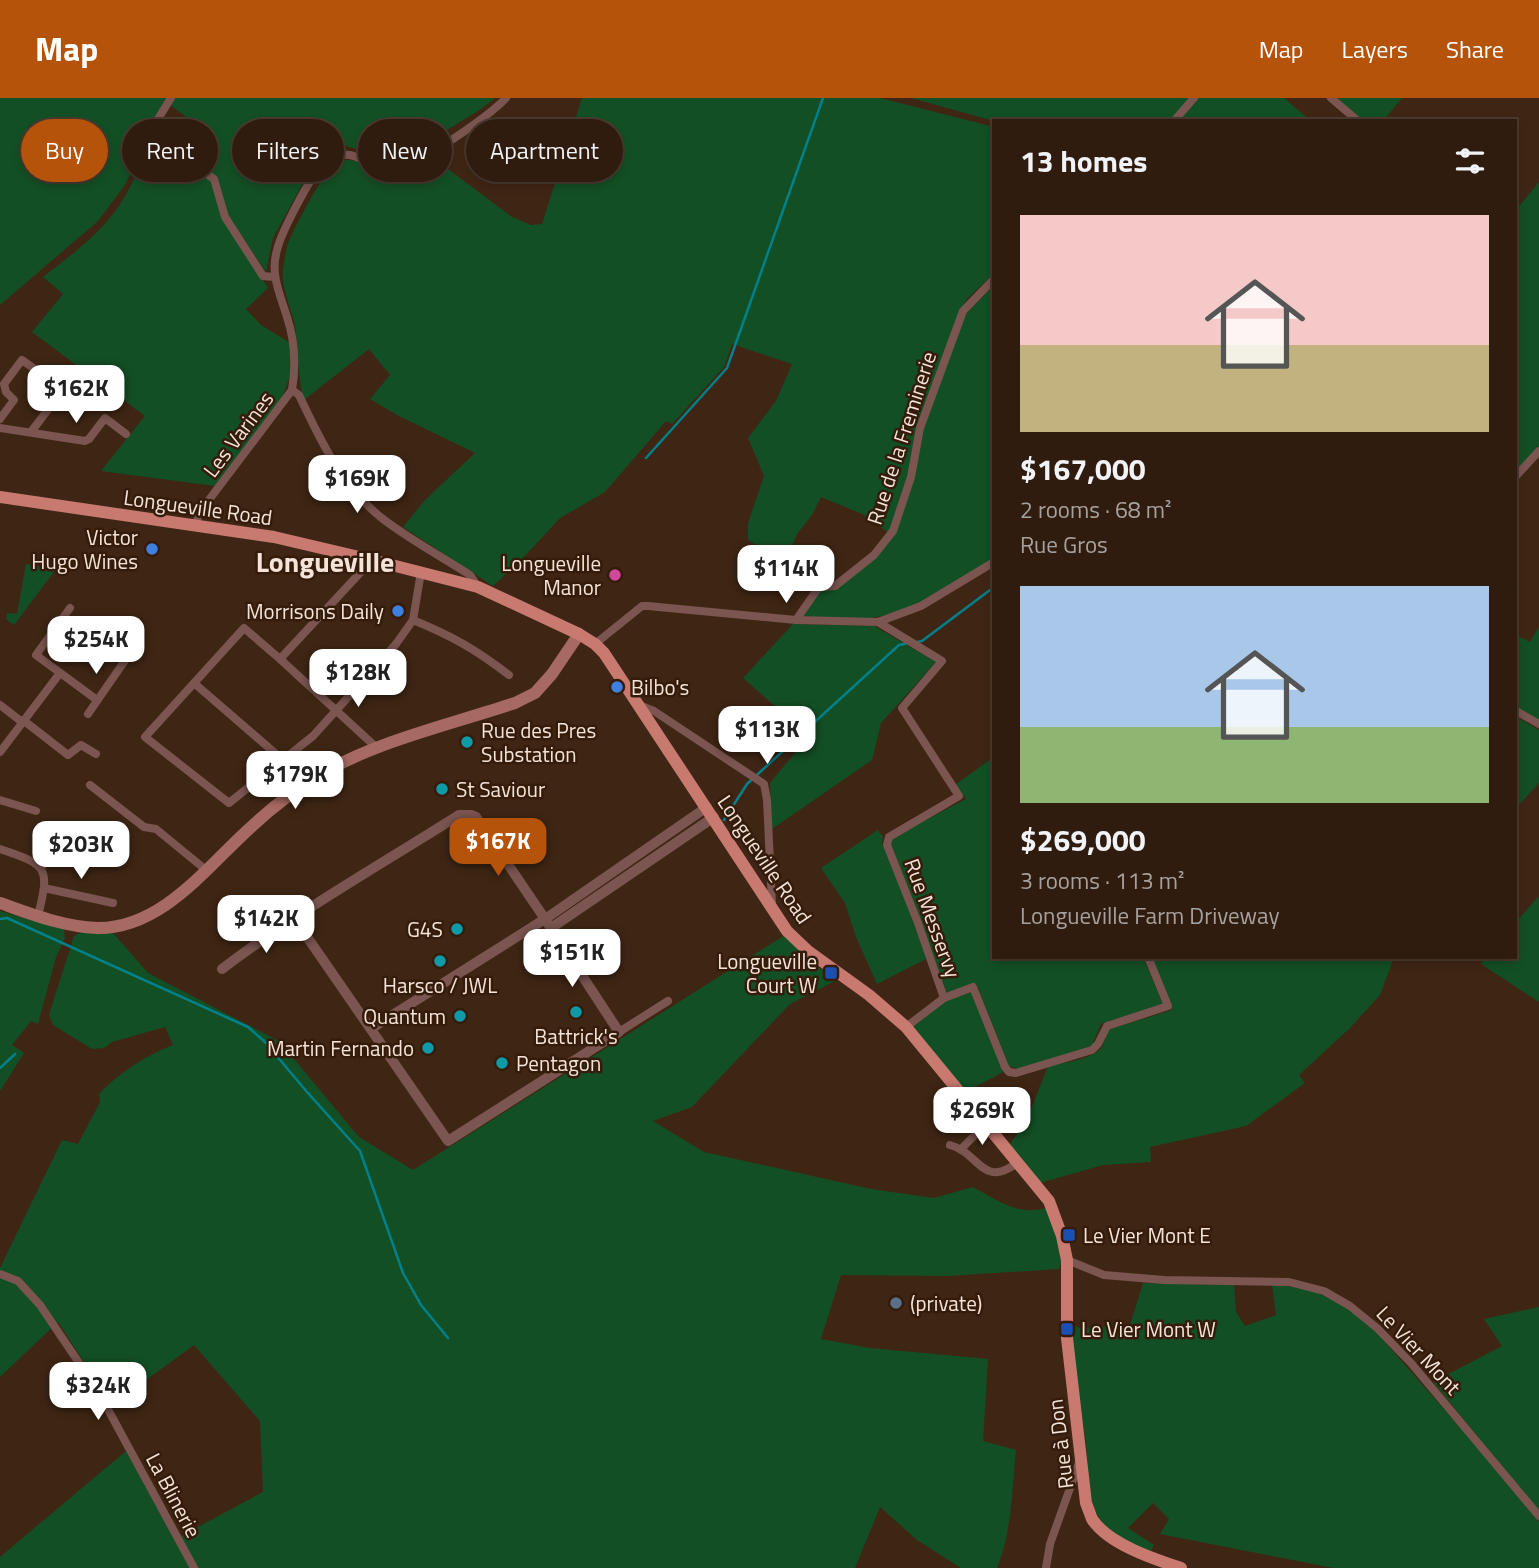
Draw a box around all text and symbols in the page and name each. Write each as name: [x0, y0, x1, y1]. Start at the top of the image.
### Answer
text: Map: [35, 24, 98, 74]
text: Map: [1259, 31, 1304, 67]
text: Layers: [1342, 31, 1408, 67]
text: Share: [1446, 31, 1504, 67]
chip: Buy: [21, 119, 108, 182]
chip: Rent: [122, 119, 218, 182]
chip: Filters: [232, 119, 344, 182]
chip: New: [358, 119, 452, 182]
chip: Apartment: [466, 119, 623, 182]
text: 13 homes: [1020, 138, 1147, 184]
icon: filters: [1451, 142, 1489, 180]
icon: home: [1192, 261, 1318, 387]
street label: Rue de la Freminerie: [858, 347, 944, 529]
pin: $162K: [27, 366, 125, 425]
text: $162K: [43, 370, 109, 405]
street label: Les Varines: [195, 384, 281, 484]
text: $167,000: [1020, 446, 1146, 492]
pin: $169K: [308, 456, 406, 515]
text: $169K: [324, 460, 390, 495]
street label: Longueville Road: [122, 481, 274, 533]
text: 2 rooms · 68 m²: [1020, 492, 1171, 527]
place label: Victor Hugo Wines: [31, 521, 138, 577]
text: Rue Gros: [1020, 527, 1108, 562]
district label: Longueville: [256, 540, 394, 583]
marker: Victor Hugo Wines: [144, 541, 160, 557]
pin: $114K: [737, 546, 835, 605]
place label: Longueville Manor: [501, 547, 601, 603]
text: $114K: [753, 550, 819, 585]
marker: Longueville Manor: [607, 567, 623, 583]
place label: Morrisons Daily: [246, 595, 384, 627]
marker: Morrisons Daily: [390, 603, 406, 619]
pin: $254K: [47, 616, 145, 676]
text: $254K: [63, 621, 129, 656]
icon: home: [1192, 632, 1318, 758]
pin: $128K: [309, 650, 407, 709]
text: $128K: [325, 654, 391, 689]
place label: Bilbo's: [631, 671, 689, 703]
marker: Bilbo's: [609, 679, 625, 695]
pin: $113K: [718, 706, 816, 766]
text: $113K: [734, 711, 800, 746]
place label: Rue des Pres Substation: [481, 714, 596, 770]
marker: Rue des Pres Substation: [459, 734, 475, 750]
pin: $179K: [246, 752, 344, 811]
text: $179K: [262, 756, 328, 791]
place label: St Saviour: [456, 773, 545, 805]
marker: St Saviour: [434, 781, 450, 797]
street label: Longueville Road: [710, 788, 820, 930]
text: $269,000: [1020, 817, 1146, 863]
pin: $167K: [449, 818, 547, 878]
pin: $203K: [32, 822, 130, 881]
text: $167K: [465, 823, 531, 858]
text: $203K: [48, 826, 114, 861]
street label: Rue Messervy: [897, 854, 969, 982]
text: 3 rooms · 113 m²: [1020, 863, 1184, 898]
pin: $142K: [217, 896, 315, 955]
text: Longueville Farm Driveway: [1020, 898, 1280, 933]
text: $142K: [233, 900, 299, 935]
place label: G4S: [407, 913, 443, 945]
marker: G4S: [449, 921, 465, 937]
pin: $151K: [523, 930, 621, 989]
text: $151K: [539, 934, 605, 969]
place label: Longueville Court W: [717, 945, 817, 1001]
marker: Harsco / JWL: [432, 953, 448, 969]
marker: Longueville Court W: [823, 965, 839, 981]
place label: Harsco / JWL: [383, 969, 497, 1001]
place label: Quantum: [363, 1000, 446, 1032]
marker: Battrick's: [568, 1004, 584, 1020]
marker: Quantum: [452, 1008, 468, 1024]
place label: Battrick's: [534, 1020, 618, 1052]
place label: Martin Fernando: [267, 1032, 414, 1064]
marker: Martin Fernando: [420, 1040, 436, 1056]
place label: Pentagon: [516, 1047, 601, 1079]
marker: Pentagon: [494, 1055, 510, 1071]
pin: $269K: [933, 1088, 1031, 1147]
text: $269K: [949, 1092, 1015, 1127]
place label: Le Vier Mont E: [1083, 1219, 1211, 1251]
marker: Le Vier Mont E: [1061, 1227, 1077, 1243]
place label: (private): [910, 1287, 982, 1319]
marker: (private): [888, 1295, 904, 1311]
street label: Le Vier Mont: [1369, 1298, 1469, 1402]
place label: Le Vier Mont W: [1081, 1313, 1216, 1345]
marker: Le Vier Mont W: [1059, 1321, 1075, 1337]
pin: $324K: [49, 1362, 147, 1422]
text: $324K: [65, 1367, 131, 1402]
street label: Rue à Don: [1039, 1397, 1081, 1491]
street label: La Blinerie: [138, 1447, 210, 1543]

